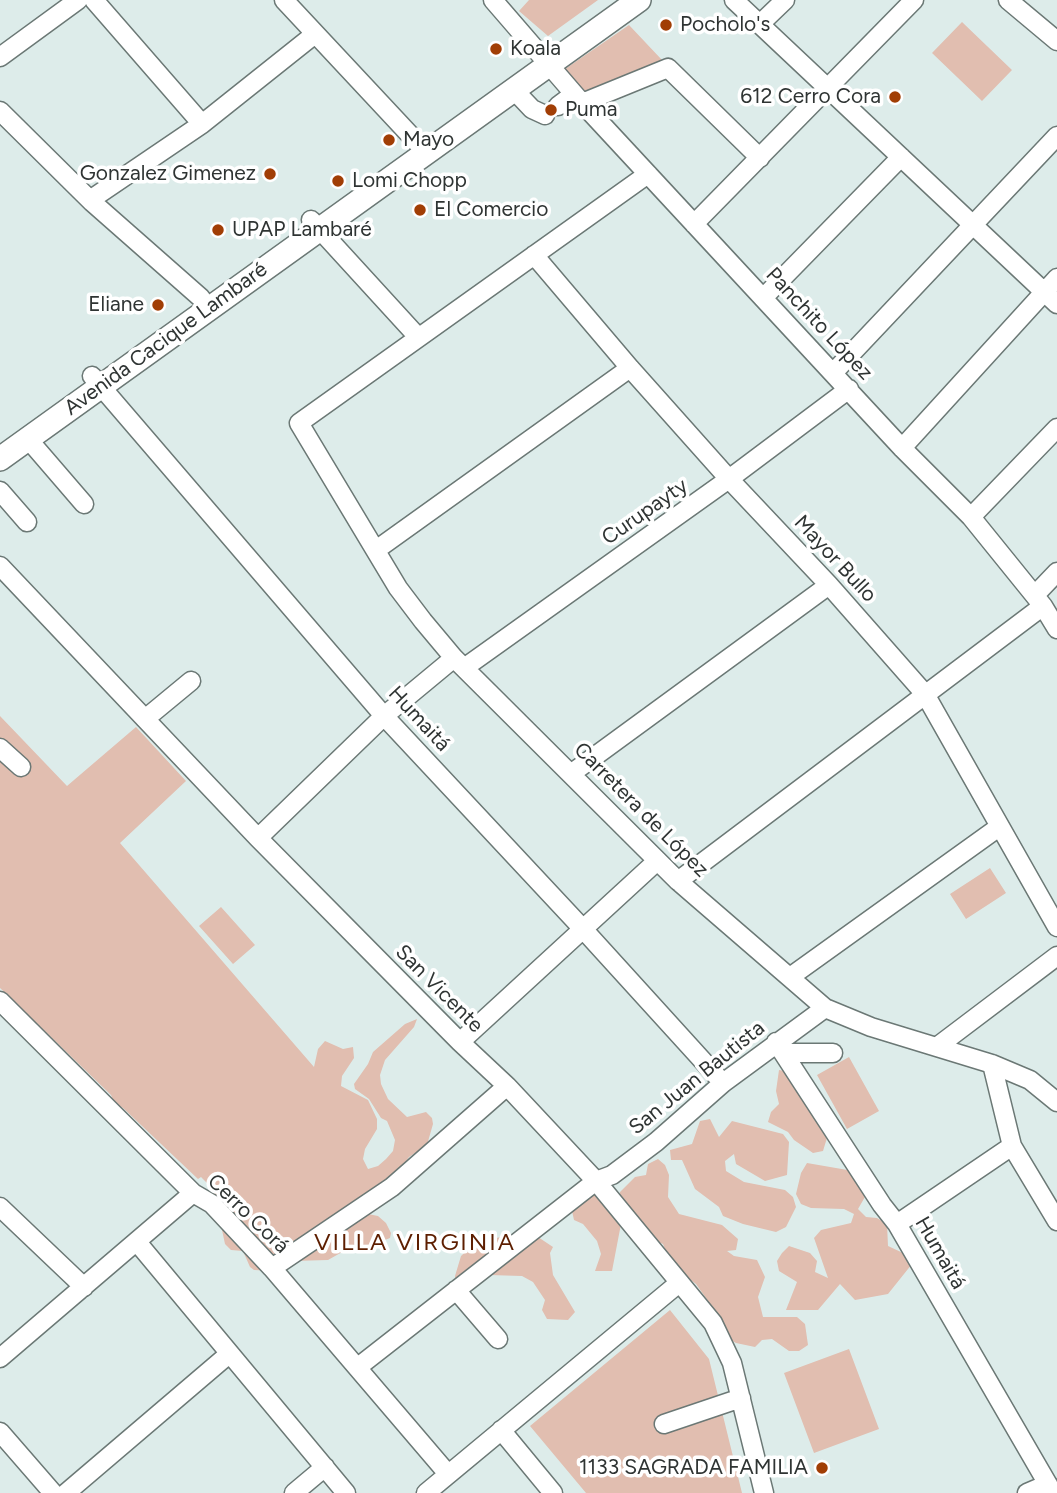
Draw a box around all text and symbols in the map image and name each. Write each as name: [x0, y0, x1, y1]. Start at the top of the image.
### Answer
place label: Pocholo's: [680, 12, 770, 38]
marker: Pocholo's: [658, 17, 674, 33]
place label: Koala: [510, 36, 561, 62]
marker: Koala: [488, 41, 504, 57]
place label: 612 Cerro Cora: [740, 84, 881, 110]
marker: 612 Cerro Cora: [887, 89, 903, 105]
place label: Puma: [565, 97, 617, 123]
marker: Puma: [543, 102, 559, 118]
place label: Mayo: [403, 127, 454, 153]
marker: Mayo: [381, 132, 397, 148]
place label: Gonzalez Gimenez: [80, 161, 256, 187]
marker: Gonzalez Gimenez: [262, 166, 278, 182]
place label: Lomi Chopp: [352, 168, 467, 194]
marker: Lomi Chopp: [330, 173, 346, 189]
place label: El Comercio: [434, 197, 548, 223]
marker: El Comercio: [412, 202, 428, 218]
place label: UPAP Lambaré: [232, 217, 372, 243]
marker: UPAP Lambaré: [210, 222, 226, 238]
street label: Avenida Cacique Lambaré: [60, 257, 272, 421]
street label: Panchito López: [760, 262, 878, 386]
place label: Eliane: [88, 292, 144, 318]
marker: Eliane: [150, 297, 166, 313]
street label: Curupayty: [597, 473, 693, 551]
street label: Mayor Bullo: [788, 510, 882, 608]
street label: Humaitá: [383, 681, 455, 757]
street label: Carretera de López: [568, 737, 714, 883]
street label: San Vicente: [390, 940, 488, 1038]
street label: San Juan Bautista: [624, 1016, 770, 1140]
street label: Cerro Corá: [202, 1169, 294, 1259]
street label: Humaitá: [909, 1212, 971, 1294]
district label: VILLA VIRGINIA: [316, 1229, 514, 1257]
place label: 1133 SAGRADA FAMILIA: [579, 1455, 808, 1481]
marker: 1133 SAGRADA FAMILIA: [814, 1460, 830, 1476]

